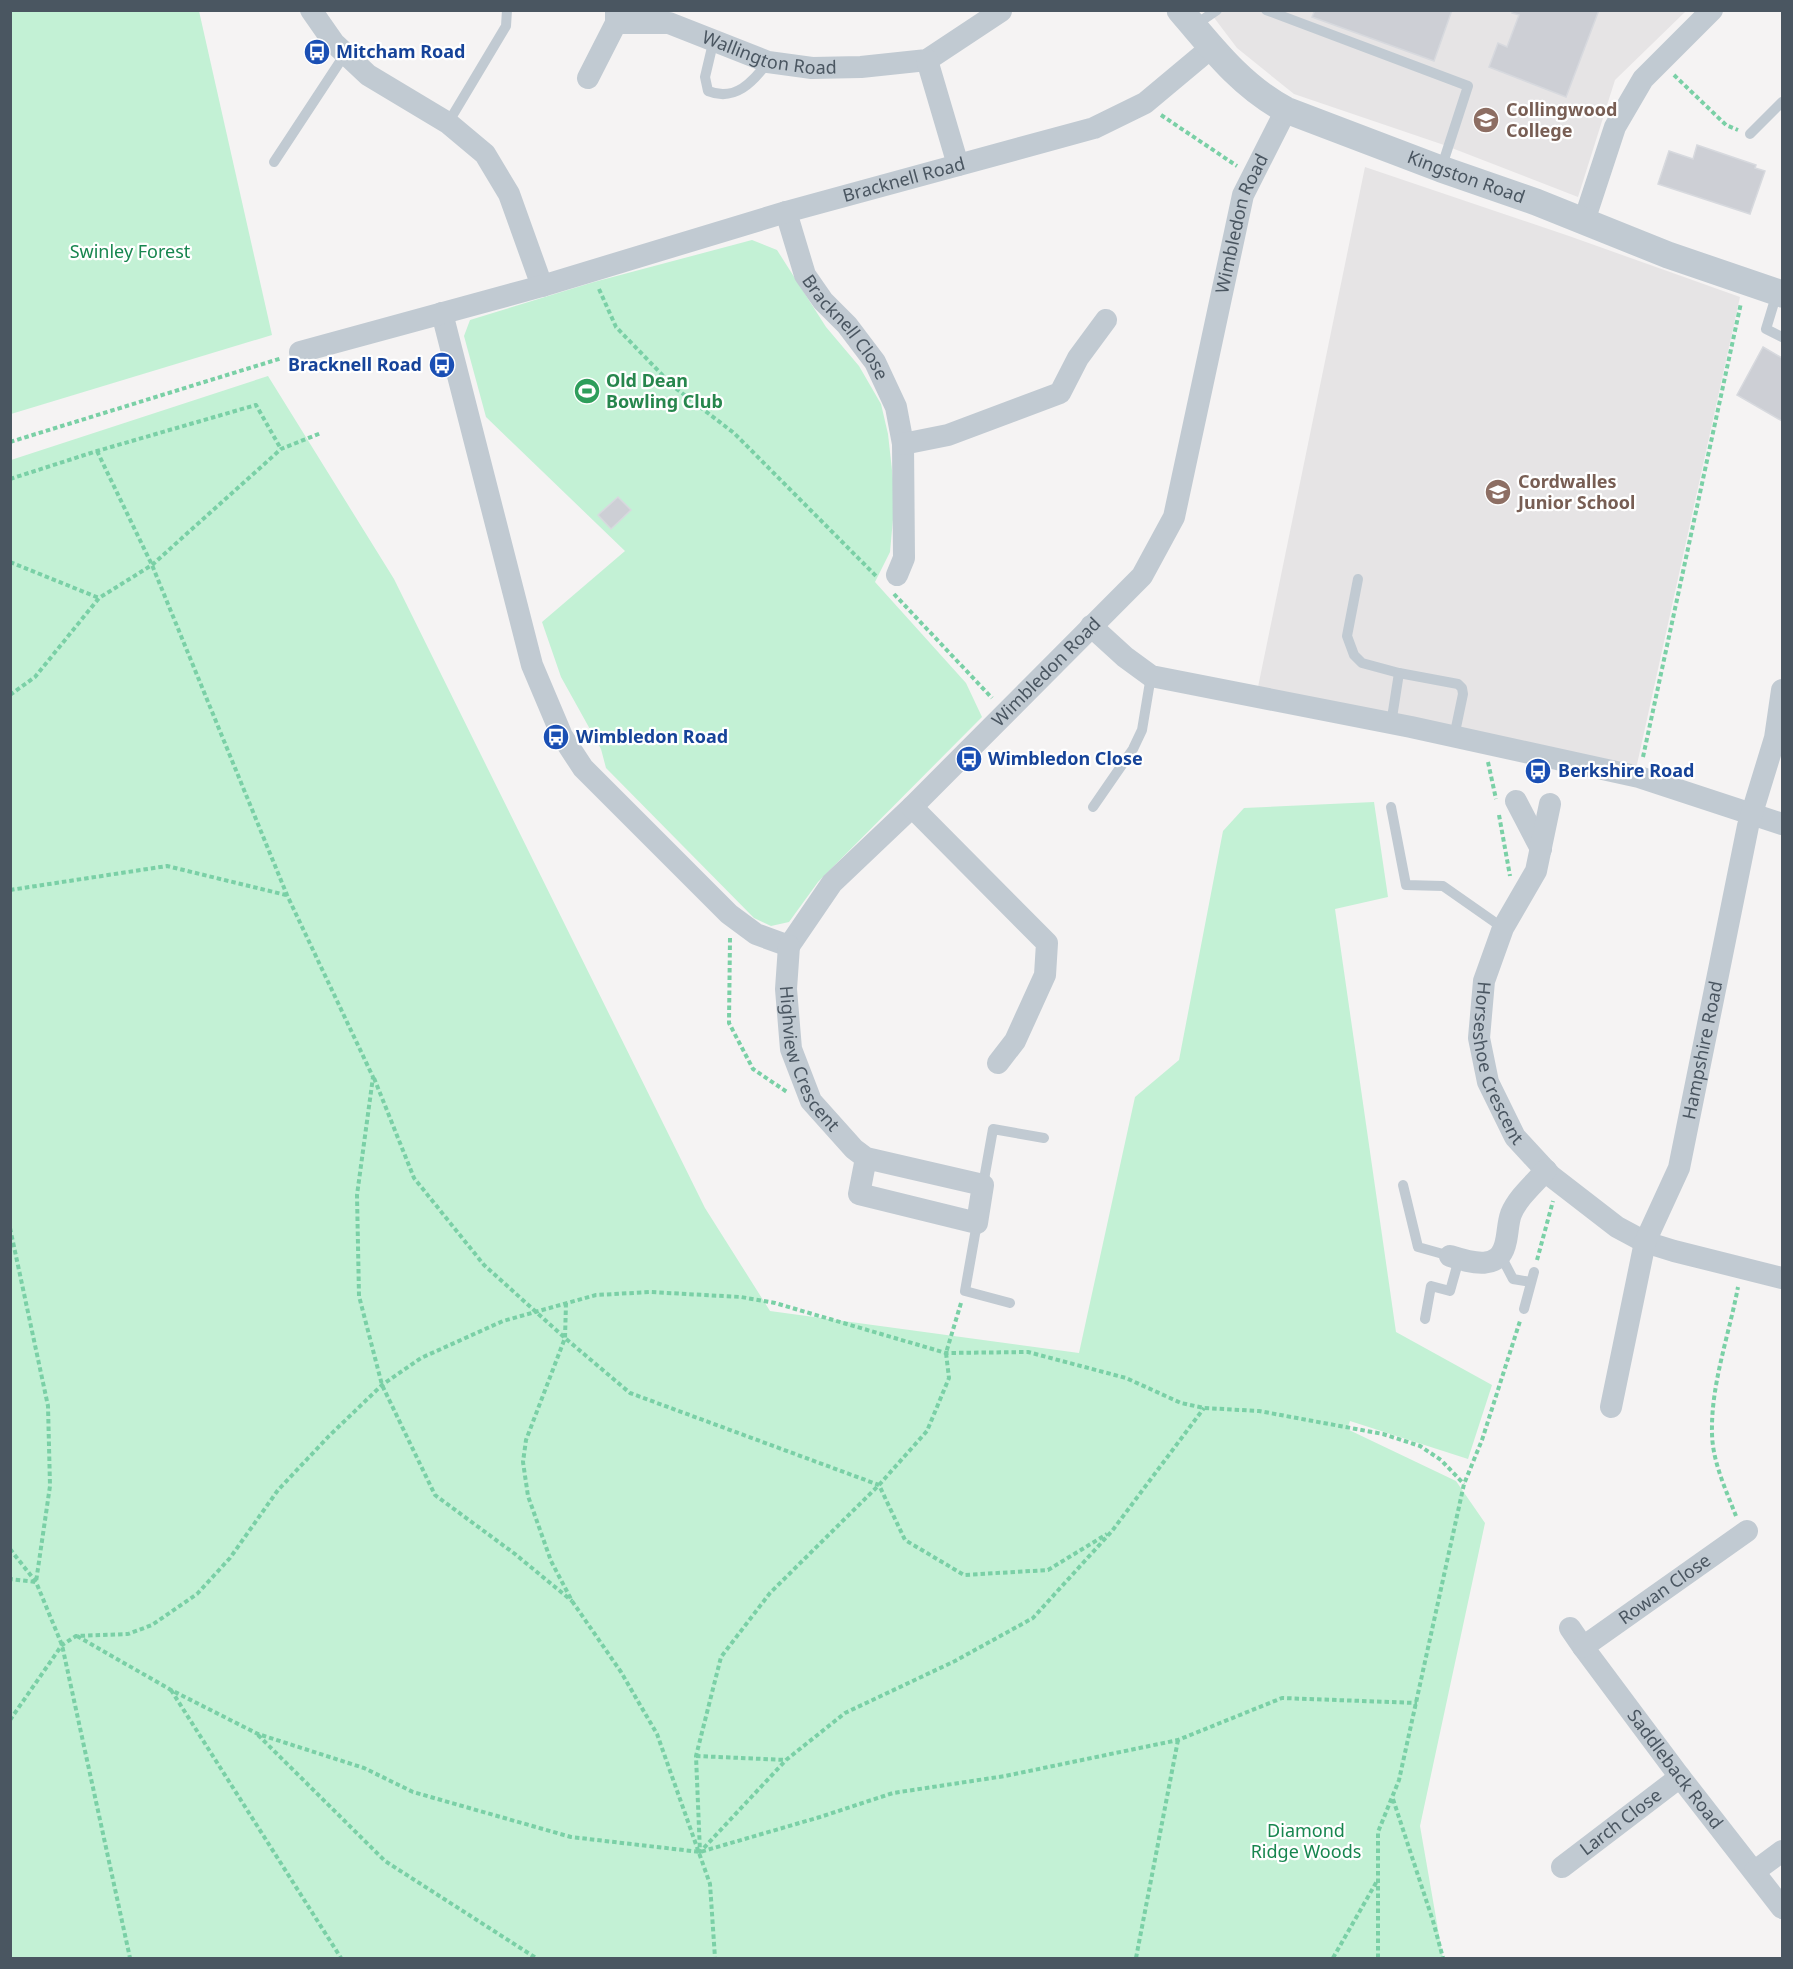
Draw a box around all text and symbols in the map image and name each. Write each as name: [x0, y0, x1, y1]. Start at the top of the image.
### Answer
street label: Wallington Road: [699, 24, 837, 79]
bus stop icon: Mitcham Road: [302, 37, 332, 67]
place label: Mitcham Road: [336, 39, 465, 63]
place label: Collingwood College: [1506, 97, 1617, 142]
school or university icon: Collingwood College: [1471, 105, 1501, 135]
street label: Kingston Road: [1404, 144, 1528, 208]
street label: Wimbledon Road: [1209, 149, 1273, 296]
street label: Bracknell Road: [840, 151, 967, 207]
park label: Swinley Forest: [70, 239, 191, 263]
street label: Bracknell Close: [797, 269, 895, 383]
bus stop icon: Bracknell Road: [427, 350, 457, 380]
place label: Bracknell Road: [288, 352, 422, 376]
place label: Old Dean Bowling Club: [606, 368, 723, 413]
sports icon: Old Dean Bowling Club: [572, 376, 602, 406]
place label: Cordwalles Junior School: [1516, 469, 1636, 514]
school or university icon: Cordwalles Junior School: [1483, 477, 1513, 507]
street label: Wimbledon Road: [986, 611, 1105, 731]
bus stop icon: Wimbledon Road: [541, 722, 571, 752]
place label: Wimbledon Road: [576, 724, 728, 748]
bus stop icon: Wimbledon Close: [954, 744, 984, 774]
place label: Wimbledon Close: [988, 746, 1143, 770]
bus stop icon: Berkshire Road: [1523, 756, 1553, 786]
place label: Berkshire Road: [1558, 758, 1694, 782]
street label: Hampshire Road: [1676, 979, 1727, 1122]
street label: Horseshoe Crescent: [1468, 981, 1529, 1150]
street label: Highview Crescent: [775, 985, 846, 1136]
street label: Rowan Close: [1613, 1548, 1715, 1629]
street label: Saddleback Road: [1622, 1704, 1729, 1833]
street label: Larch Close: [1574, 1782, 1666, 1860]
park label: Diamond Ridge Woods: [1251, 1818, 1361, 1863]

